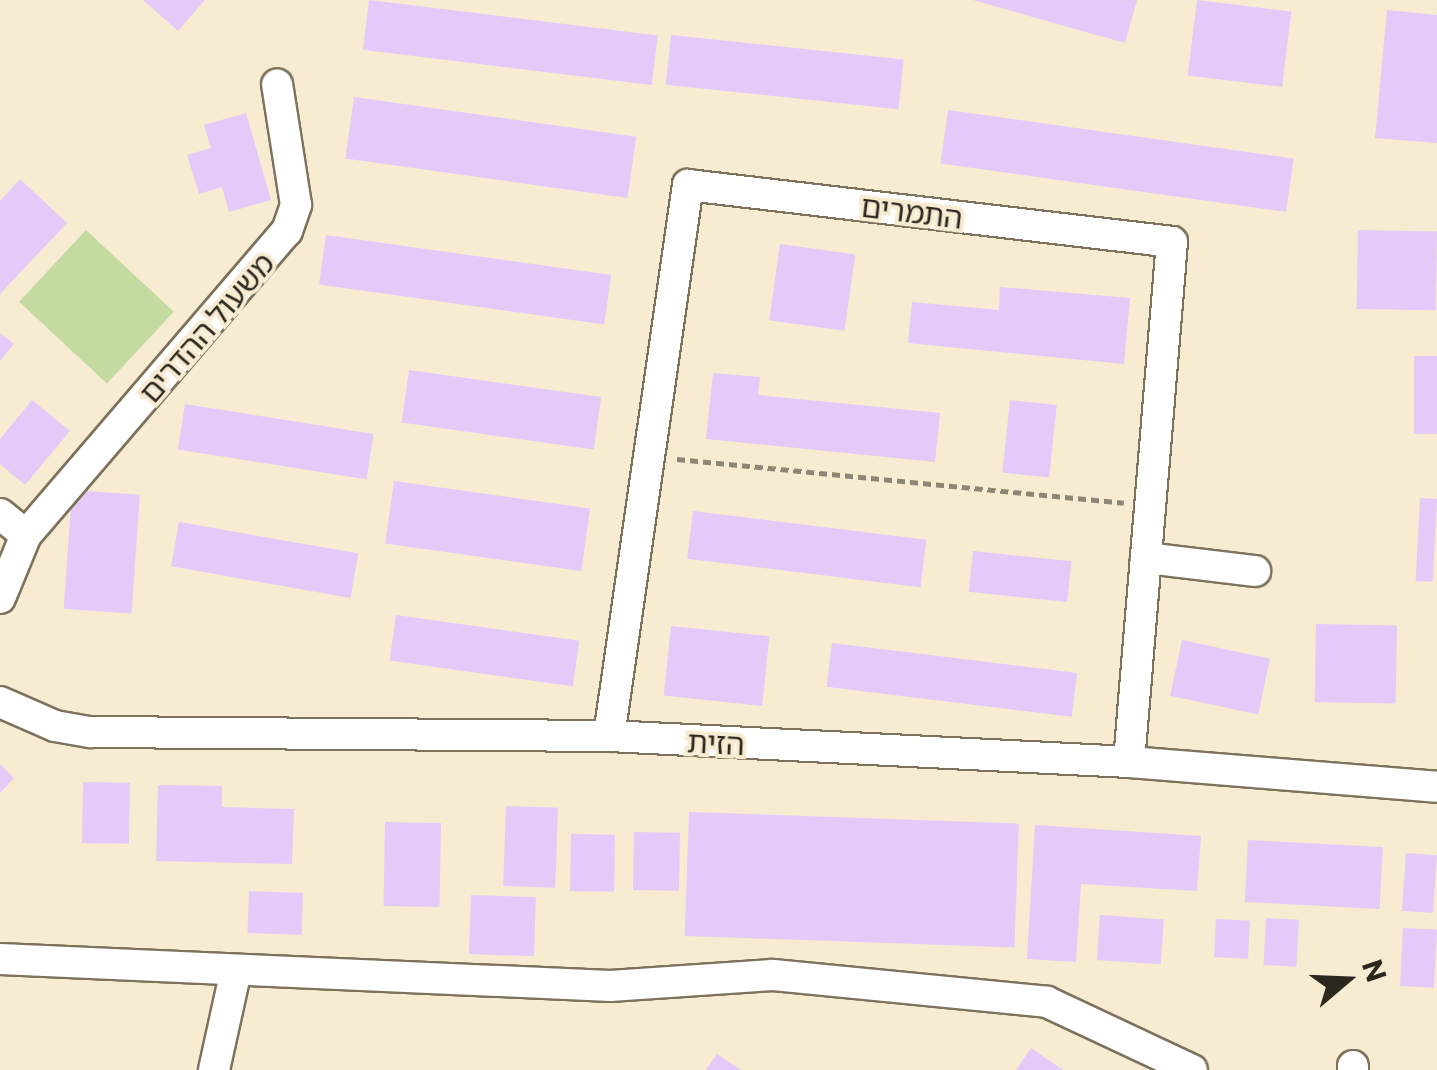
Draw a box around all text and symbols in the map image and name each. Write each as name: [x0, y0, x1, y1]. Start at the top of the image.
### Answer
street label: התמרים: [859, 187, 965, 235]
street label: משעול ההדרים: [131, 245, 281, 409]
street label: הזית: [686, 723, 746, 761]
north arrow: [1297, 930, 1397, 1030]
text: N: [1356, 955, 1395, 986]

